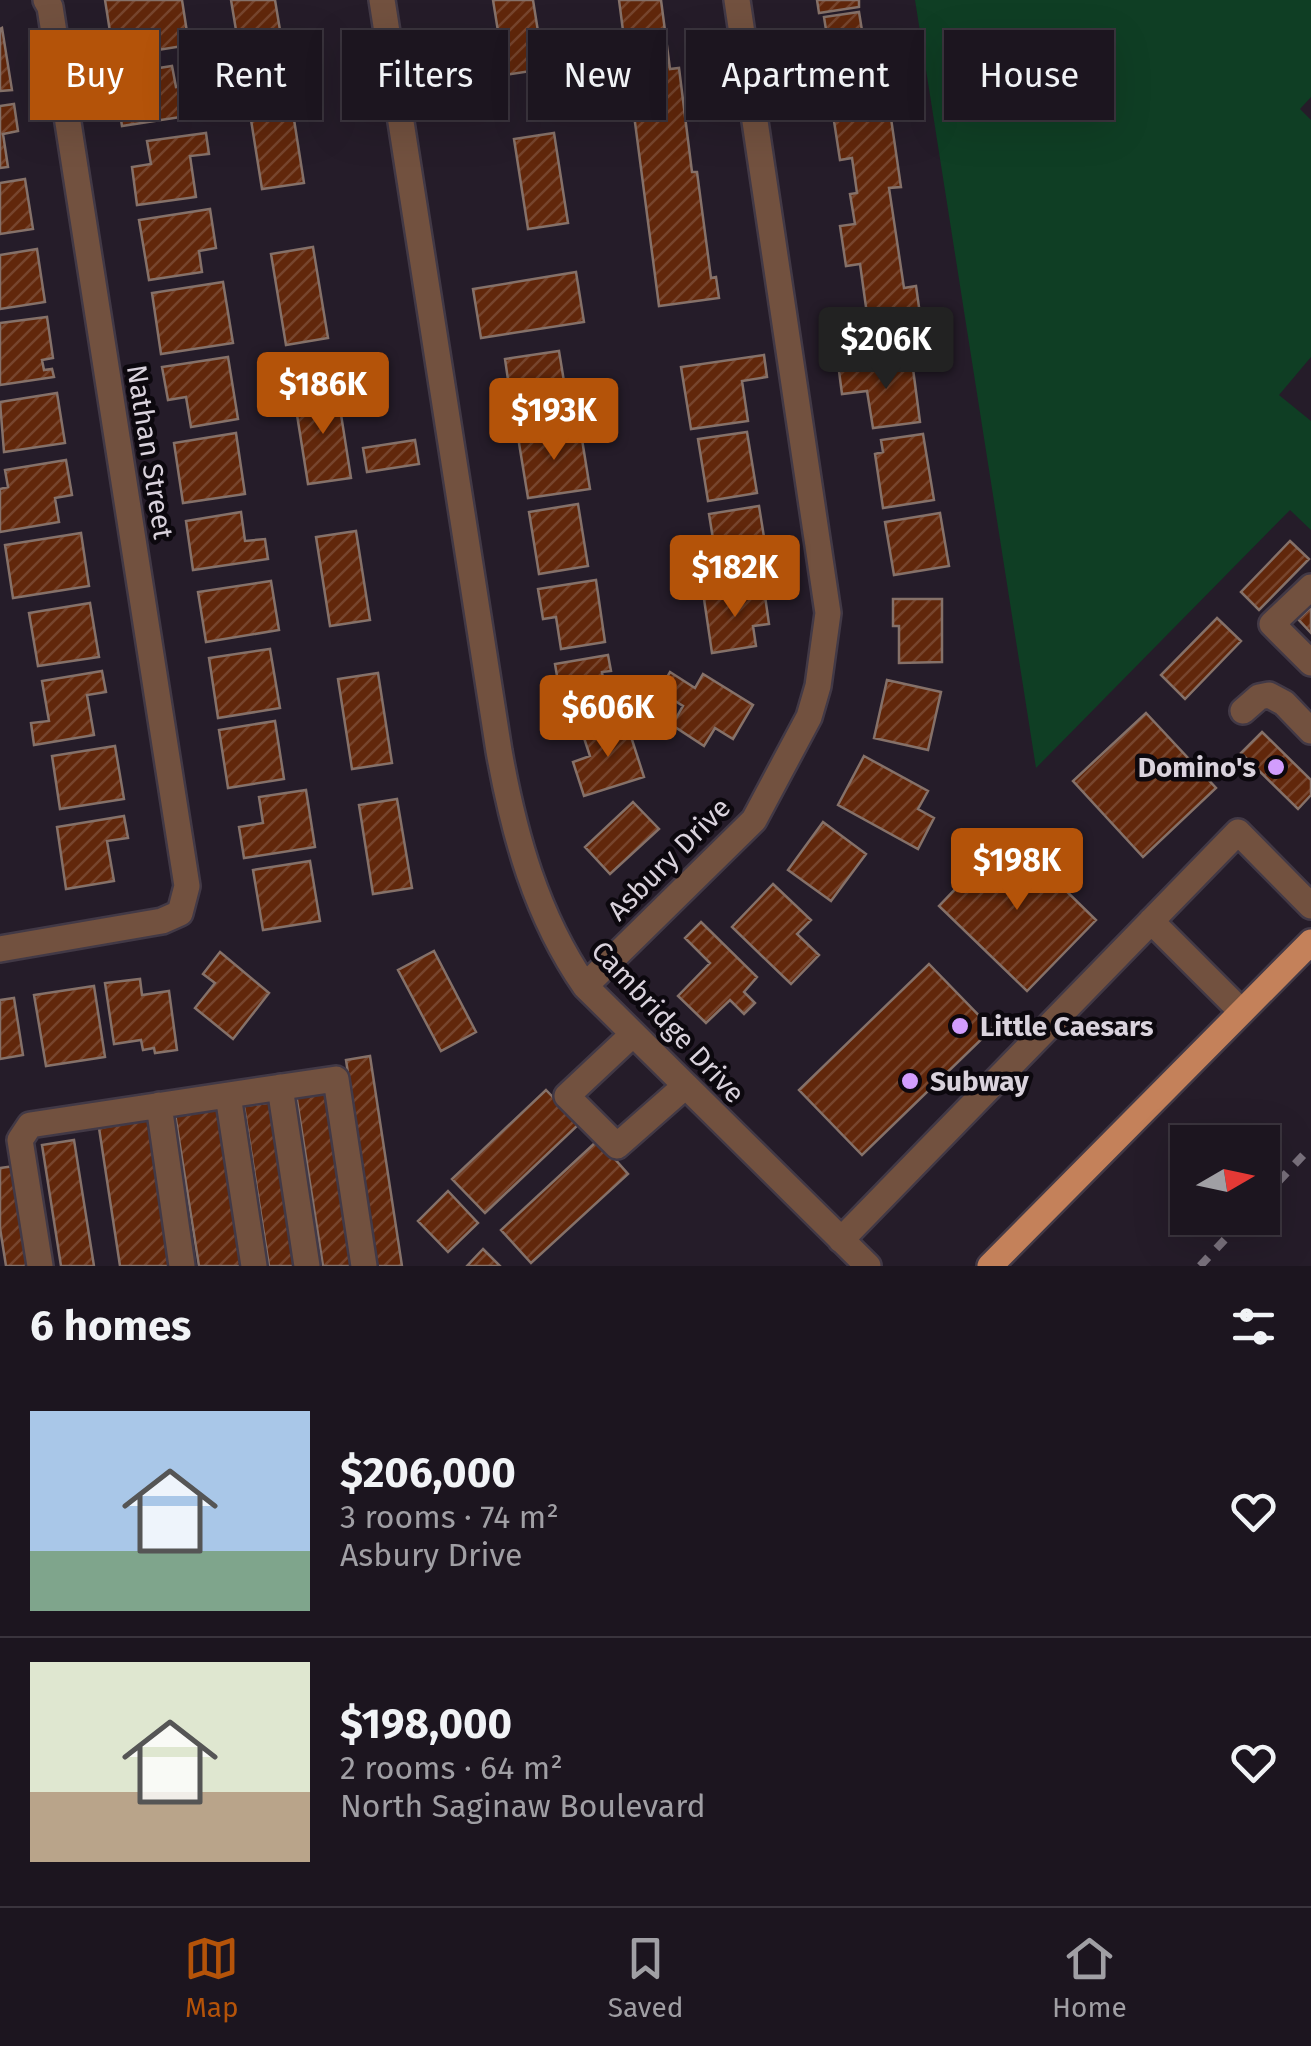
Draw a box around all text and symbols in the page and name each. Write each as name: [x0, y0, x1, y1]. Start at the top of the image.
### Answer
chip: Buy: [30, 30, 159, 120]
chip: Rent: [179, 30, 322, 120]
chip: Filters: [342, 30, 508, 120]
chip: New: [528, 30, 666, 120]
chip: Apartment: [686, 30, 924, 120]
chip: House: [944, 30, 1114, 120]
pin: $206K: [816, 307, 956, 392]
text: $206K: [841, 320, 931, 358]
pin: $186K: [253, 352, 393, 437]
street label: Nathan Street: [120, 363, 180, 542]
text: $186K: [279, 365, 367, 403]
pin: $193K: [484, 378, 624, 463]
text: $193K: [511, 391, 597, 429]
pin: $182K: [665, 535, 805, 620]
text: $182K: [692, 548, 778, 586]
pin: $606K: [538, 675, 678, 760]
text: $606K: [562, 688, 654, 726]
place label: Domino's: [1138, 751, 1256, 784]
marker: Domino's: [1265, 756, 1287, 778]
street label: Asbury Drive: [601, 791, 737, 927]
pin: $198K: [947, 828, 1087, 913]
text: $198K: [973, 841, 1061, 879]
street label: Cambridge Drive: [585, 934, 751, 1110]
place label: Little Caesars: [980, 1010, 1154, 1043]
marker: Little Caesars: [949, 1015, 971, 1037]
place label: Subway: [930, 1065, 1029, 1098]
marker: Subway: [899, 1070, 921, 1092]
north arrow: [1170, 1125, 1280, 1235]
map controls: [1170, 1125, 1280, 1235]
icon: filters: [1226, 1299, 1281, 1354]
text: 6 homes: [30, 1301, 191, 1351]
text: $206,000: [340, 1448, 516, 1498]
icon: home: [110, 1451, 230, 1571]
icon: heart: [1226, 1484, 1281, 1539]
text: 3 rooms · 74 m²: [340, 1498, 559, 1536]
text: Asbury Drive: [340, 1536, 523, 1574]
text: $198,000: [340, 1699, 512, 1749]
icon: home: [110, 1702, 230, 1822]
icon: heart: [1226, 1735, 1281, 1790]
text: 2 rooms · 64 m²: [340, 1749, 563, 1787]
text: North Saginaw Boulevard: [340, 1787, 706, 1825]
tab: Map: [184, 1931, 239, 2024]
tab: Saved: [608, 1931, 684, 2024]
tab: Home: [1052, 1931, 1127, 2024]

